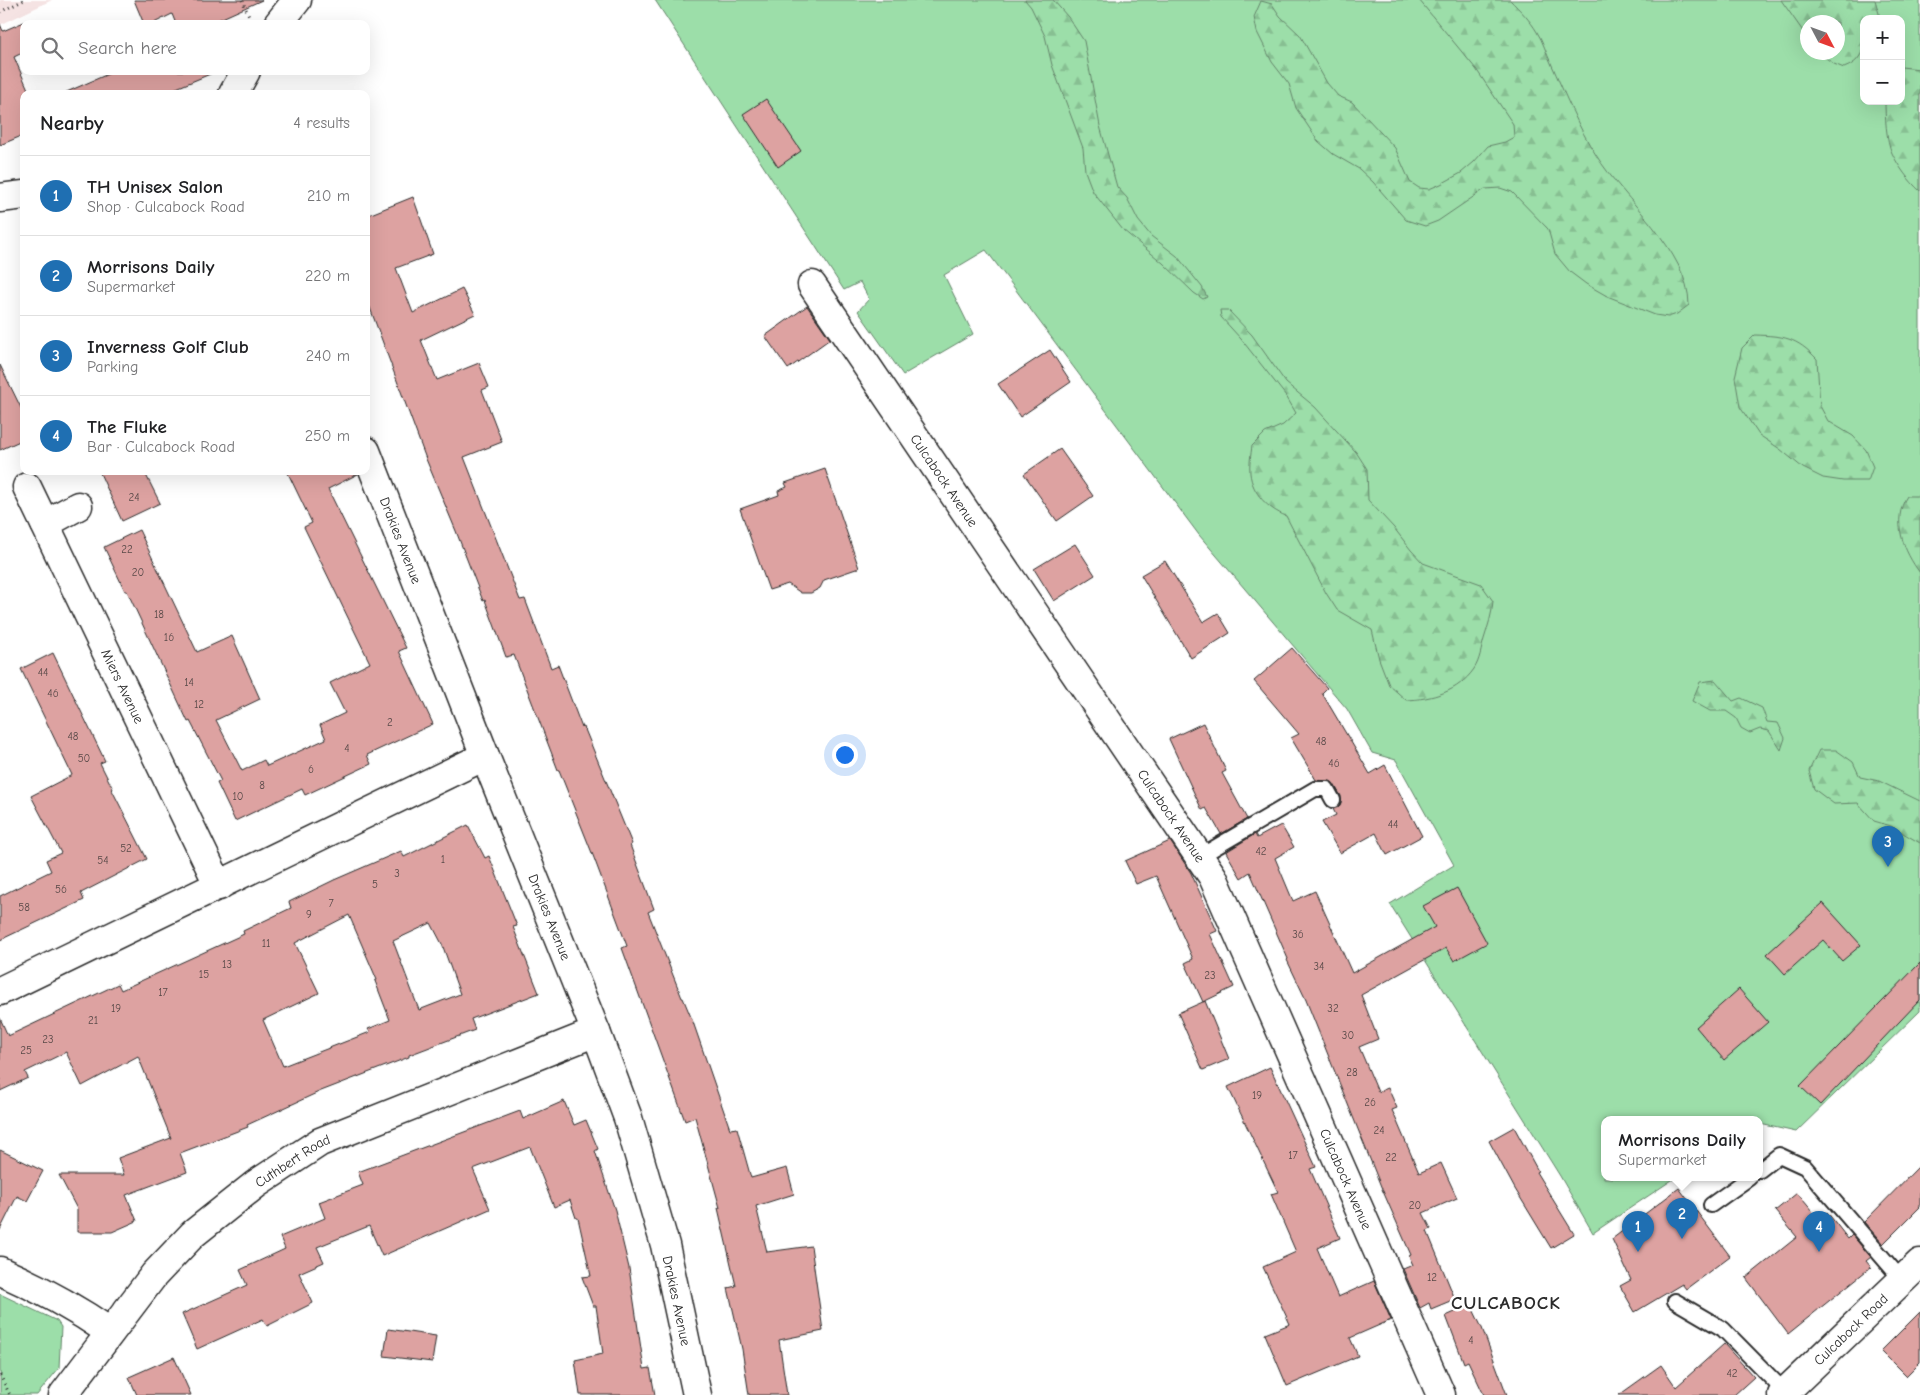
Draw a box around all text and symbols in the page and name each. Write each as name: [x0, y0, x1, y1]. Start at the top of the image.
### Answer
north arrow: [1800, 15, 1845, 60]
map controls: [1860, 15, 1905, 105]
button: +: [1860, 15, 1905, 60]
search box: [20, 20, 370, 75]
icon: search: [38, 34, 66, 62]
text: Search here: [78, 37, 177, 59]
button: −: [1860, 60, 1905, 105]
text: Nearby: [40, 111, 104, 135]
text: 4 results: [293, 114, 350, 132]
text: TH Unisex Salon: [87, 176, 223, 198]
text: 1: [53, 187, 59, 205]
text: 210 m: [307, 187, 350, 205]
text: Shop · Culcabock Road: [87, 198, 245, 216]
text: Morrisons Daily: [87, 256, 214, 278]
text: 2: [52, 267, 60, 285]
text: 220 m: [305, 267, 350, 285]
text: Supermarket: [87, 278, 175, 296]
text: Inverness Golf Club: [87, 336, 249, 358]
text: 3: [52, 347, 60, 365]
text: 240 m: [306, 347, 350, 365]
text: Parking: [87, 358, 139, 376]
text: The Fluke: [87, 416, 167, 438]
text: 4: [52, 427, 60, 445]
text: 250 m: [305, 427, 350, 445]
street label: Culcabock Avenue: [906, 431, 981, 530]
text: Bar · Culcabock Road: [87, 438, 235, 456]
house number: 24: [128, 491, 140, 504]
street label: Drakies Avenue: [376, 495, 425, 586]
house number: 22: [121, 543, 133, 556]
house number: 20: [132, 566, 144, 579]
house number: 18: [154, 608, 164, 621]
house number: 16: [164, 631, 174, 644]
street label: Miers Avenue: [97, 646, 148, 726]
house number: 44: [38, 666, 48, 679]
house number: 14: [184, 676, 194, 689]
house number: 46: [47, 687, 59, 700]
house number: 12: [194, 698, 204, 711]
house number: 2: [387, 716, 393, 729]
house number: 48: [68, 730, 79, 743]
house number: 48: [1316, 735, 1327, 748]
house number: 4: [344, 742, 350, 755]
your location: [832, 742, 858, 768]
house number: 50: [78, 752, 90, 765]
house number: 46: [1328, 757, 1340, 770]
house number: 6: [308, 763, 314, 776]
street label: Culcabock Avenue: [1134, 766, 1209, 866]
house number: 8: [259, 779, 265, 792]
house number: 10: [232, 790, 244, 803]
house number: 44: [1388, 818, 1398, 831]
pin: 3: [1872, 826, 1904, 867]
house number: 52: [120, 842, 132, 855]
house number: 42: [1255, 845, 1267, 858]
house number: 1: [441, 853, 445, 866]
house number: 54: [97, 854, 109, 867]
house number: 3: [394, 867, 400, 880]
street label: Drakies Avenue: [524, 872, 574, 963]
house number: 5: [372, 878, 378, 891]
house number: 56: [55, 883, 67, 896]
house number: 7: [328, 897, 334, 910]
house number: 58: [18, 901, 30, 914]
house number: 9: [306, 908, 312, 921]
house number: 36: [1292, 928, 1304, 941]
house number: 11: [262, 937, 270, 950]
house number: 13: [222, 958, 232, 971]
house number: 34: [1314, 960, 1324, 973]
house number: 15: [199, 968, 209, 981]
house number: 23: [1204, 969, 1216, 982]
house number: 17: [158, 986, 168, 999]
house number: 19: [111, 1002, 121, 1015]
house number: 32: [1327, 1002, 1339, 1015]
house number: 21: [88, 1014, 98, 1027]
house number: 30: [1342, 1029, 1354, 1042]
house number: 23: [42, 1033, 54, 1046]
house number: 25: [20, 1044, 32, 1057]
house number: 28: [1346, 1066, 1358, 1079]
house number: 19: [1252, 1089, 1262, 1102]
house number: 26: [1364, 1096, 1376, 1109]
popup: [1601, 1116, 1763, 1181]
house number: 24: [1373, 1124, 1385, 1137]
street label: Culcabock Avenue: [1316, 1126, 1375, 1232]
text: Morrisons Daily: [1618, 1129, 1746, 1151]
street label: Cuthbert Road: [252, 1131, 333, 1191]
house number: 17: [1288, 1149, 1298, 1162]
house number: 22: [1385, 1151, 1397, 1164]
text: Supermarket: [1618, 1151, 1706, 1169]
pin: 2: [1666, 1198, 1698, 1239]
house number: 20: [1409, 1199, 1421, 1212]
pin: 1: [1622, 1211, 1654, 1252]
pin: 4: [1803, 1211, 1835, 1252]
street label: Drakies Avenue: [659, 1254, 694, 1347]
house number: 12: [1427, 1271, 1437, 1284]
street label: Culcabock Road: [1810, 1290, 1892, 1369]
district label: CULCABOCK: [1451, 1292, 1561, 1314]
house number: 4: [1468, 1334, 1474, 1347]
house number: 42: [1726, 1367, 1738, 1380]

